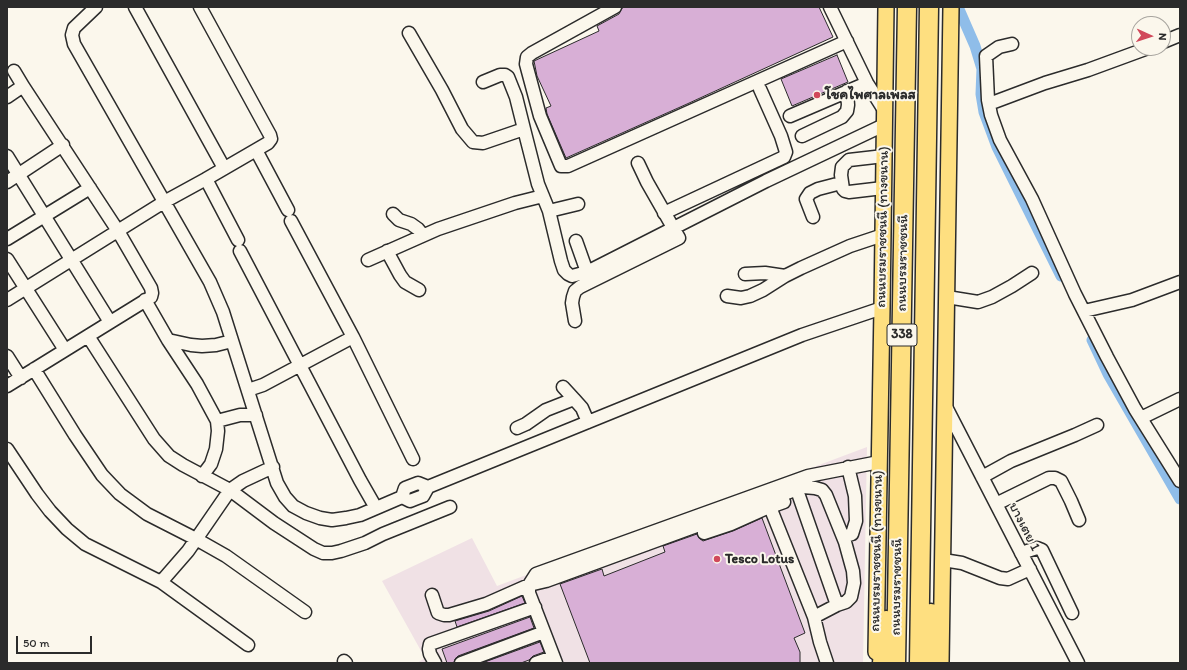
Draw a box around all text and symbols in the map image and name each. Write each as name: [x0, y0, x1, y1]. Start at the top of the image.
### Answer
north arrow: [1131, 16, 1171, 56]
text: N: [1156, 33, 1169, 41]
place label: โชคไพศาลเพลส: [825, 87, 916, 103]
marker: โชคไพศาลเพลส: [812, 90, 822, 100]
street label: ถนนบรมราชชนนี (ทางขนาน): [873, 146, 893, 308]
street label: ถนนบรมราชชนนี: [894, 214, 912, 312]
road number: 338: [887, 324, 917, 346]
street label: ถนนบรมราชชนนี (ทางขนาน): [867, 470, 887, 632]
street label: บางเตย 1: [1005, 500, 1043, 554]
street label: ถนนบรมราชชนนี: [888, 538, 906, 636]
place label: Tesco Lotus: [725, 551, 794, 567]
marker: Tesco Lotus: [712, 554, 722, 564]
scale bar: [18, 628, 94, 654]
text: 50 m: [23, 636, 49, 650]

